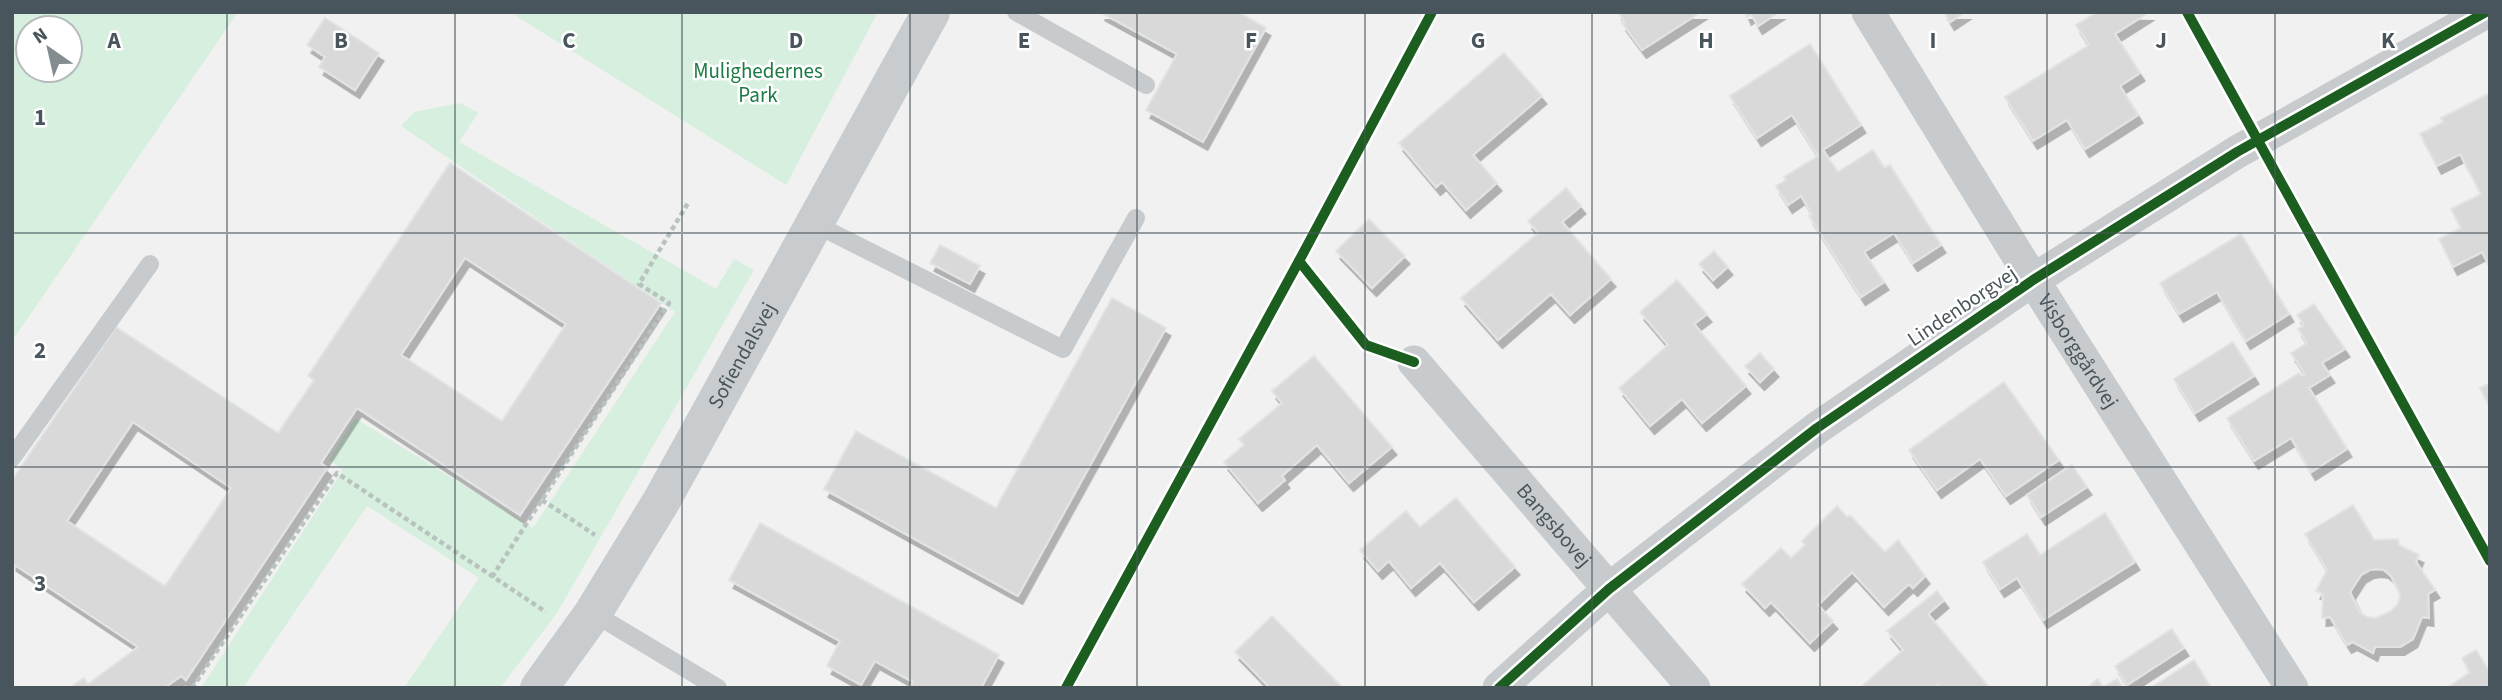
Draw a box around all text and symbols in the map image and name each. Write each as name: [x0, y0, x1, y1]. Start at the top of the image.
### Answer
north arrow: [14, 14, 84, 84]
text: N: [28, 21, 53, 51]
text: A: [106, 24, 121, 57]
text: B: [334, 24, 348, 57]
text: C: [562, 24, 576, 57]
text: D: [789, 24, 803, 57]
text: E: [1018, 24, 1030, 57]
text: F: [1245, 24, 1257, 57]
text: G: [1471, 24, 1485, 57]
text: H: [1698, 24, 1714, 57]
text: I: [1930, 24, 1936, 57]
text: J: [2155, 24, 2167, 57]
text: K: [2381, 24, 2396, 57]
park label: Mulighedernes Park: [693, 56, 823, 110]
text: 1: [34, 101, 46, 134]
street label: Lindenborgvej: [1901, 258, 2023, 354]
street label: Visborggårdvej: [2031, 288, 2126, 414]
street label: Sofiendalsvej: [700, 297, 783, 414]
text: 2: [34, 334, 46, 367]
street label: Bangsbovej: [1509, 477, 1599, 574]
text: 3: [34, 567, 46, 600]

